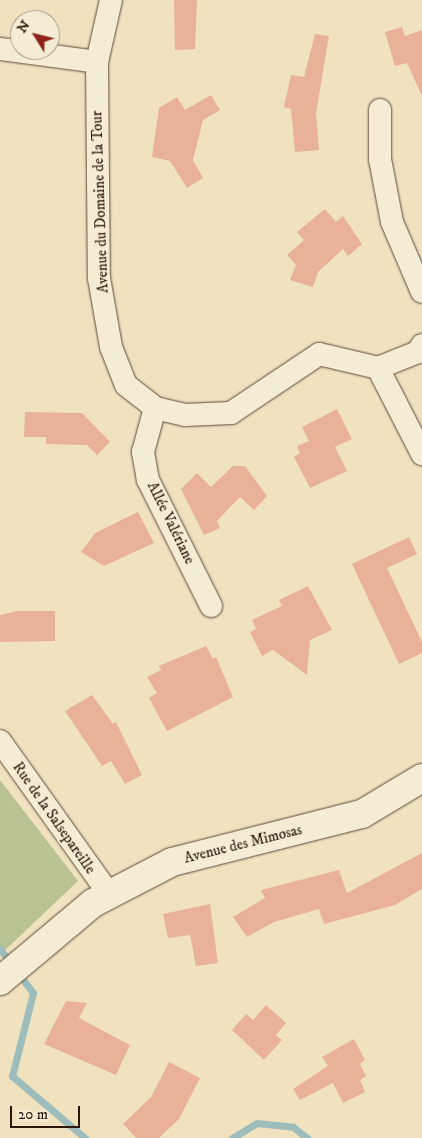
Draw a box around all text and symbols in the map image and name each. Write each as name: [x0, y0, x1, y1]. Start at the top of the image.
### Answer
north arrow: [10, 10, 60, 60]
text: N: [13, 17, 34, 37]
street label: Avenue du Domaine de la Tour: [88, 110, 112, 294]
street label: Allée Valériane: [143, 479, 199, 567]
street label: Rue de la Salsepareille: [9, 759, 99, 877]
street label: Avenue des Mimosas: [182, 821, 304, 867]
scale bar: [12, 1096, 82, 1128]
text: 20 m: [18, 1105, 48, 1124]

